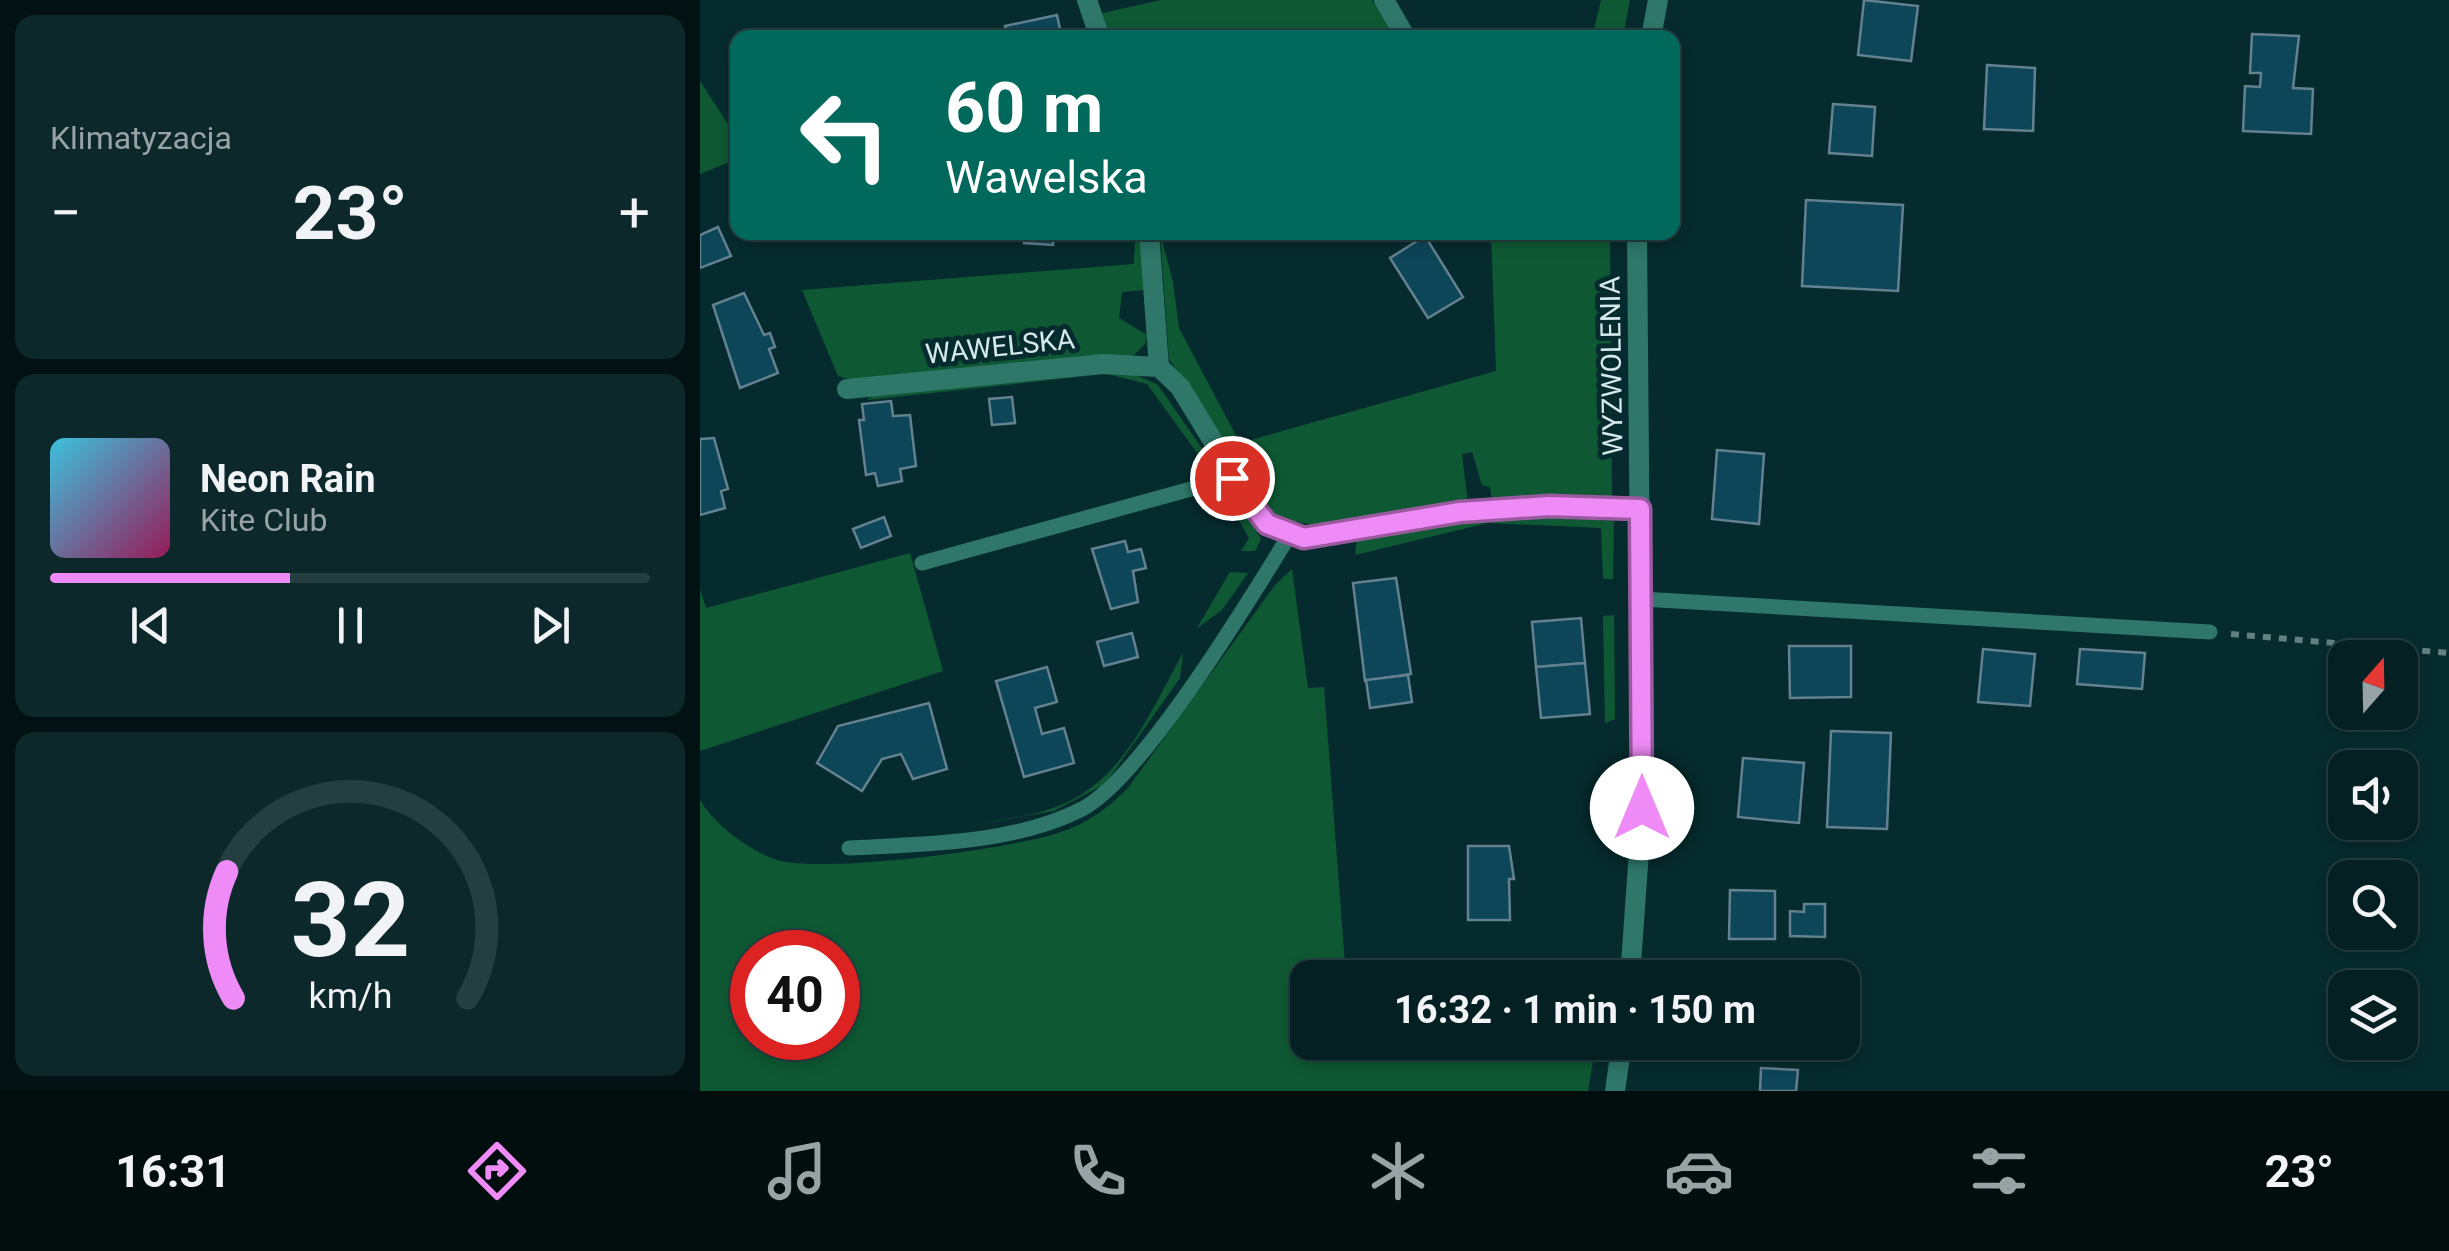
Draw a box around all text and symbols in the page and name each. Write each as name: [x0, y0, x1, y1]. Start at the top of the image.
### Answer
text: 60 m: [945, 67, 1103, 149]
icon: left: [780, 70, 910, 200]
text: Klimatyzacja: [50, 119, 232, 157]
text: Wawelska: [945, 151, 1148, 204]
text: 23°: [292, 169, 408, 257]
text: −: [50, 181, 81, 245]
text: +: [619, 181, 650, 245]
street label: WYZWOLENIA: [1593, 276, 1630, 456]
street label: WAWELSKA: [924, 322, 1076, 371]
pin: [1190, 436, 1275, 521]
icon: arrive: [1205, 451, 1260, 506]
text: Neon Rain: [200, 457, 376, 501]
text: Kite Club: [200, 501, 327, 539]
icon: previous: [123, 598, 178, 653]
icon: pause: [323, 598, 378, 653]
icon: next: [523, 598, 578, 653]
north arrow: [2328, 640, 2418, 730]
map controls: [2328, 640, 2418, 1060]
button: sound: [2328, 750, 2418, 840]
position arrow: [1590, 756, 1694, 860]
text: 32: [290, 860, 410, 981]
button: search: [2328, 860, 2418, 950]
speed limit sign: 40: [730, 930, 860, 1060]
button: layers: [2328, 970, 2418, 1060]
text: km/h: [308, 975, 392, 1017]
text: 16:32 · 1 min · 150 m: [1394, 988, 1756, 1032]
icon: directions: [462, 1136, 532, 1206]
icon: music: [762, 1136, 832, 1206]
icon: phone: [1063, 1136, 1133, 1206]
icon: climate: [1363, 1136, 1433, 1206]
icon: car: [1664, 1136, 1734, 1206]
icon: filters: [1964, 1136, 2034, 1206]
text: 16:31: [115, 1145, 231, 1198]
text: 23°: [2265, 1145, 2334, 1198]

